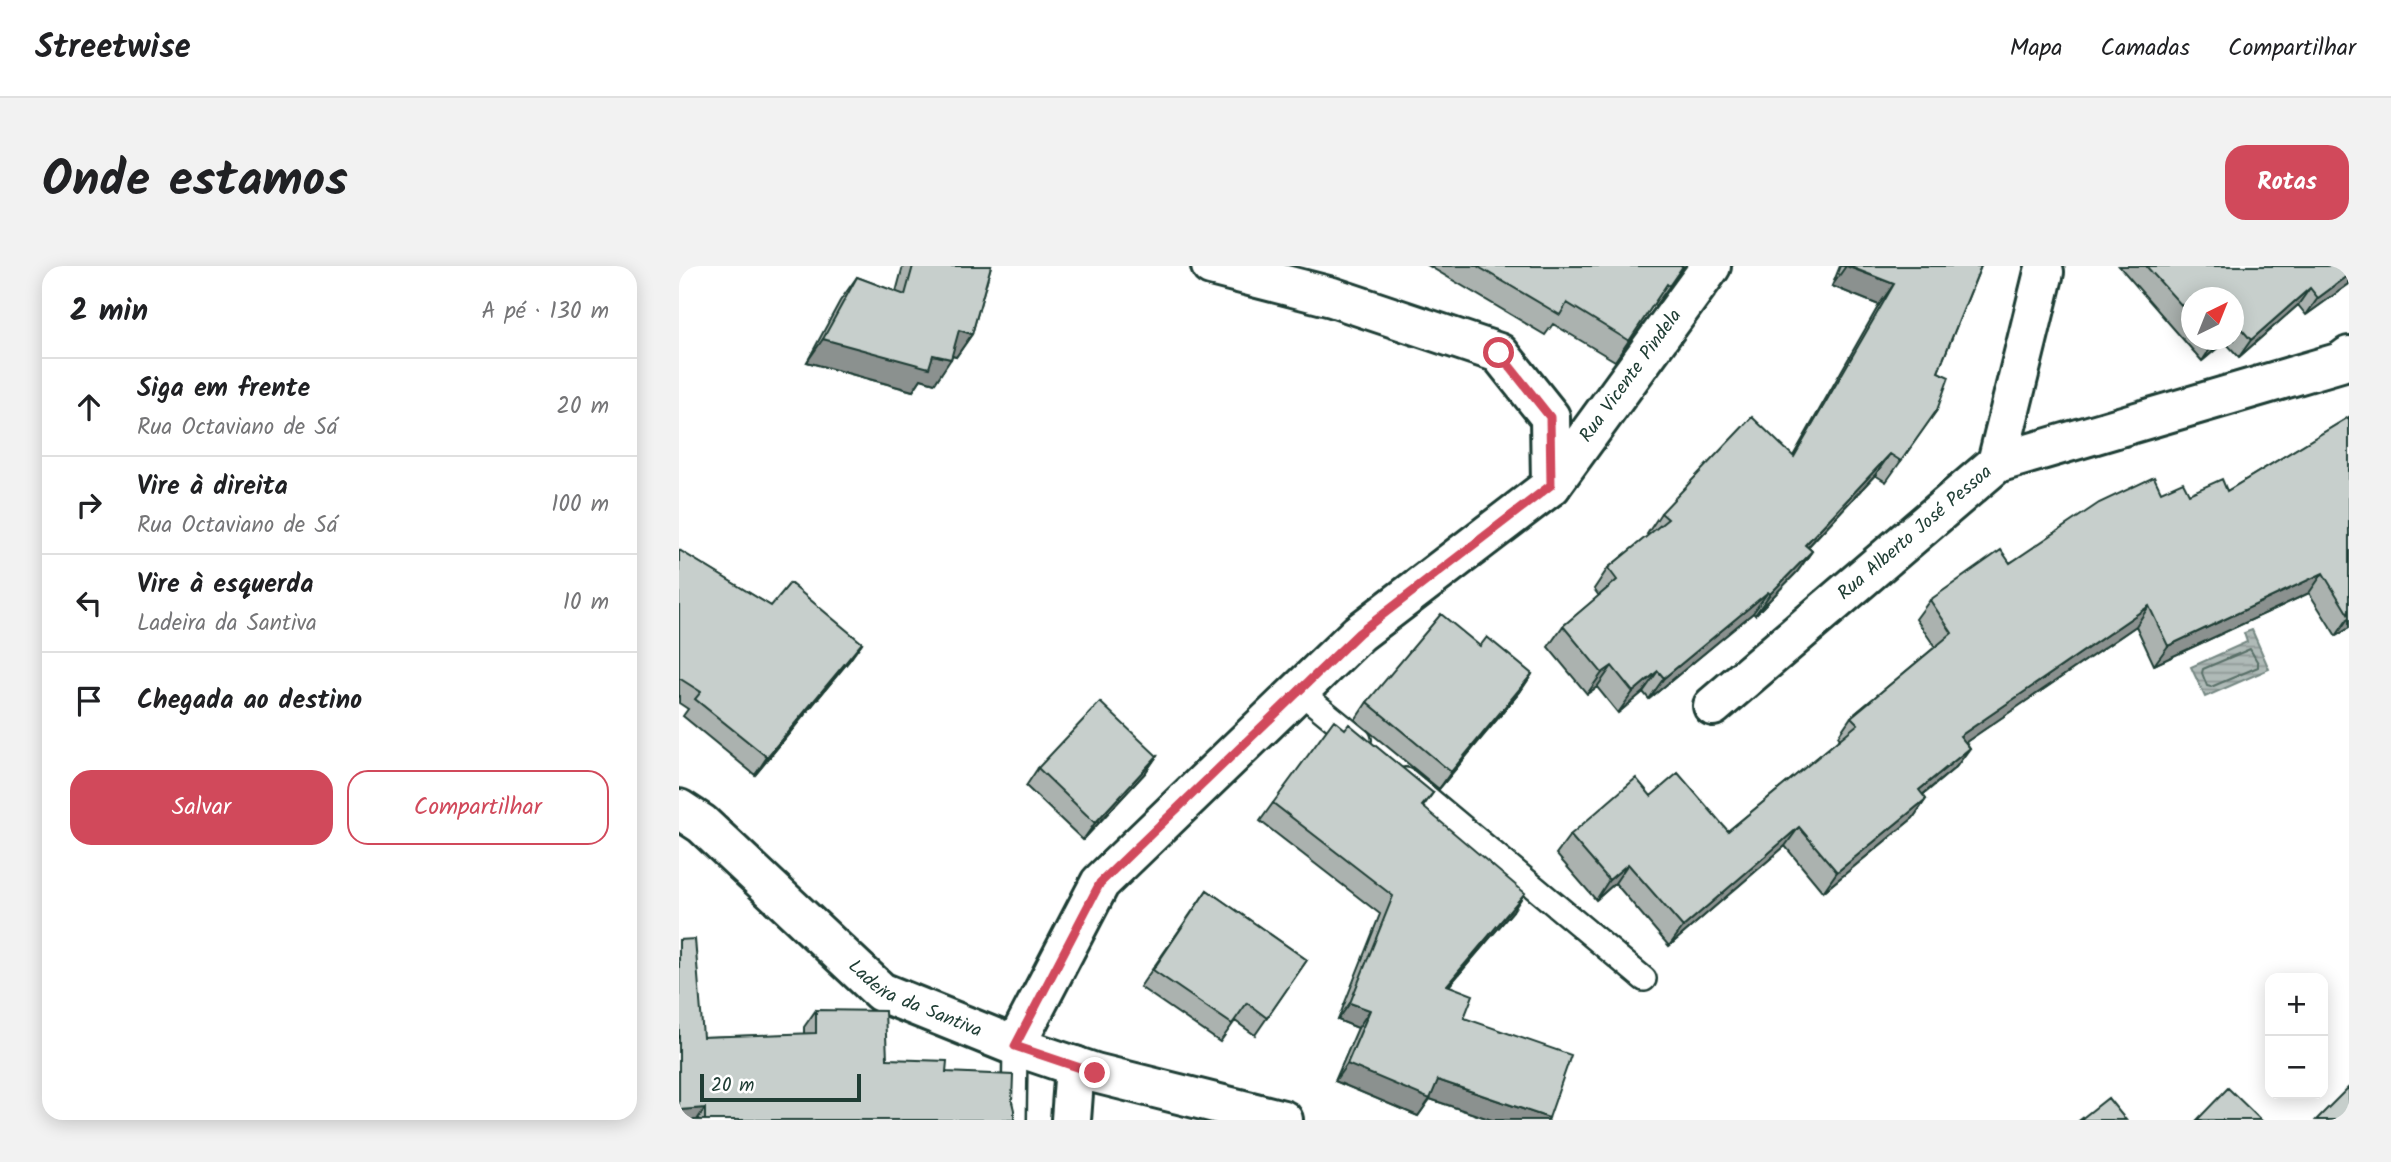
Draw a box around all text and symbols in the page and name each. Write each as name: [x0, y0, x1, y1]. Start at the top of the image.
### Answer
text: Streetwise: [35, 22, 191, 75]
text: Mapa: [2010, 29, 2063, 68]
text: Camadas: [2101, 29, 2190, 68]
text: Compartilhar: [2228, 29, 2356, 68]
text: Onde estamos: [42, 143, 348, 221]
button: Rotas: [2225, 145, 2349, 220]
north arrow: [2181, 287, 2244, 350]
text: 2 min: [70, 288, 148, 336]
text: A pé · 130 m: [481, 294, 609, 330]
street label: Rua Vicente Pindela: [1572, 303, 1690, 449]
route start: [1483, 337, 1514, 368]
text: Siga em frente: [137, 368, 310, 410]
icon: ahead: [70, 388, 108, 426]
text: 20 m: [557, 389, 609, 425]
text: Rua Octaviano de Sá: [137, 410, 338, 446]
street label: Rua Alberto José Pessoa: [1831, 458, 1999, 608]
text: Vire à direita: [137, 466, 288, 508]
icon: right: [70, 486, 108, 524]
text: 100 m: [551, 487, 609, 523]
text: Rua Octaviano de Sá: [137, 508, 338, 544]
text: Vire à esquerda: [137, 564, 314, 606]
icon: left: [70, 584, 108, 622]
text: 10 m: [563, 585, 609, 621]
text: Ladeira da Santiva: [137, 606, 317, 642]
text: Chegada ao destino: [137, 680, 362, 722]
icon: arrive: [70, 682, 108, 720]
button: Salvar: [70, 770, 333, 845]
button: Compartilhar: [347, 770, 609, 845]
street label: Ladeira da Santiva: [841, 953, 986, 1046]
map controls: [2265, 973, 2328, 1099]
button: +: [2265, 973, 2328, 1036]
button: −: [2265, 1036, 2328, 1099]
route end: [1079, 1057, 1110, 1088]
scale bar: [700, 1071, 861, 1103]
text: 20 m: [711, 1071, 754, 1101]

